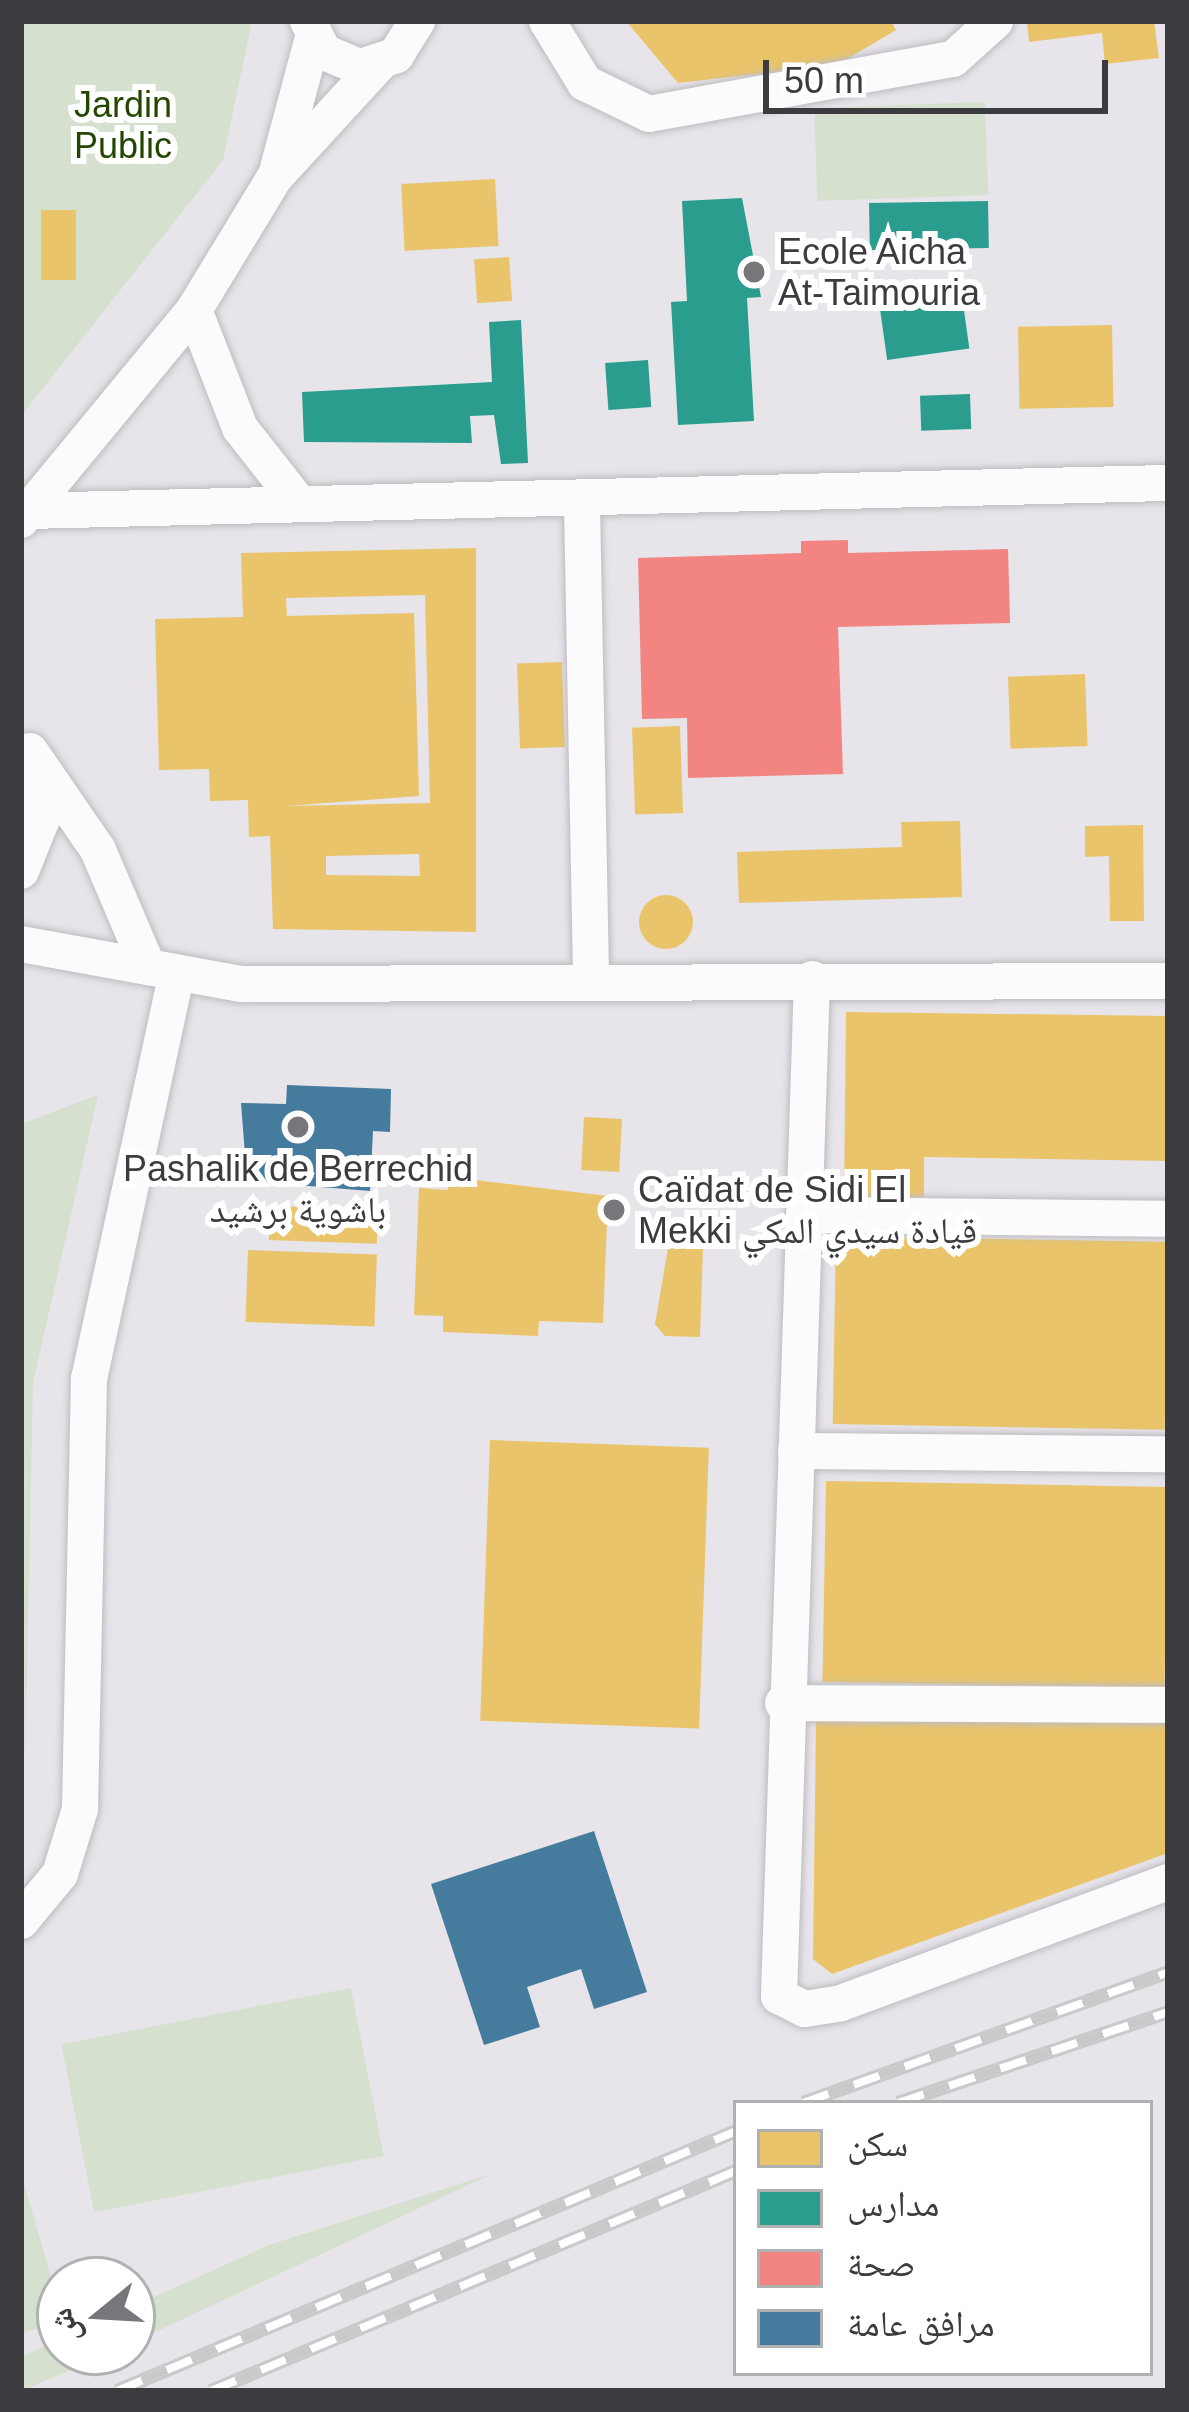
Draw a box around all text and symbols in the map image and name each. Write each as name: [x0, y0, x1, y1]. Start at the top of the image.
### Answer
scale bar: [769, 36, 1114, 110]
text: 50 m: [784, 60, 864, 101]
park label: Jardin Public: [74, 82, 172, 167]
place label: Ecole Aicha At-Taimouria: [778, 229, 980, 314]
marker: Ecole Aicha At-Taimouria: [741, 259, 767, 285]
marker: Pashalik de Berrechid باشوية برشيد: [285, 1114, 311, 1140]
place label: Pashalik de Berrechid باشوية برشيد: [123, 1146, 473, 1231]
place label: Caïdat de Sidi El Mekki قيادة سيدي المكي: [638, 1167, 977, 1252]
marker: Caïdat de Sidi El Mekki قيادة سيدي المكي: [601, 1197, 627, 1223]
legend: [733, 2100, 1153, 2376]
text: سكن: [847, 2123, 908, 2164]
text: مدارس: [847, 2183, 939, 2224]
text: صحة: [847, 2243, 916, 2284]
north arrow: [36, 2256, 156, 2376]
text: مرافق عامة: [847, 2303, 995, 2344]
text: ش: [41, 2304, 87, 2349]

